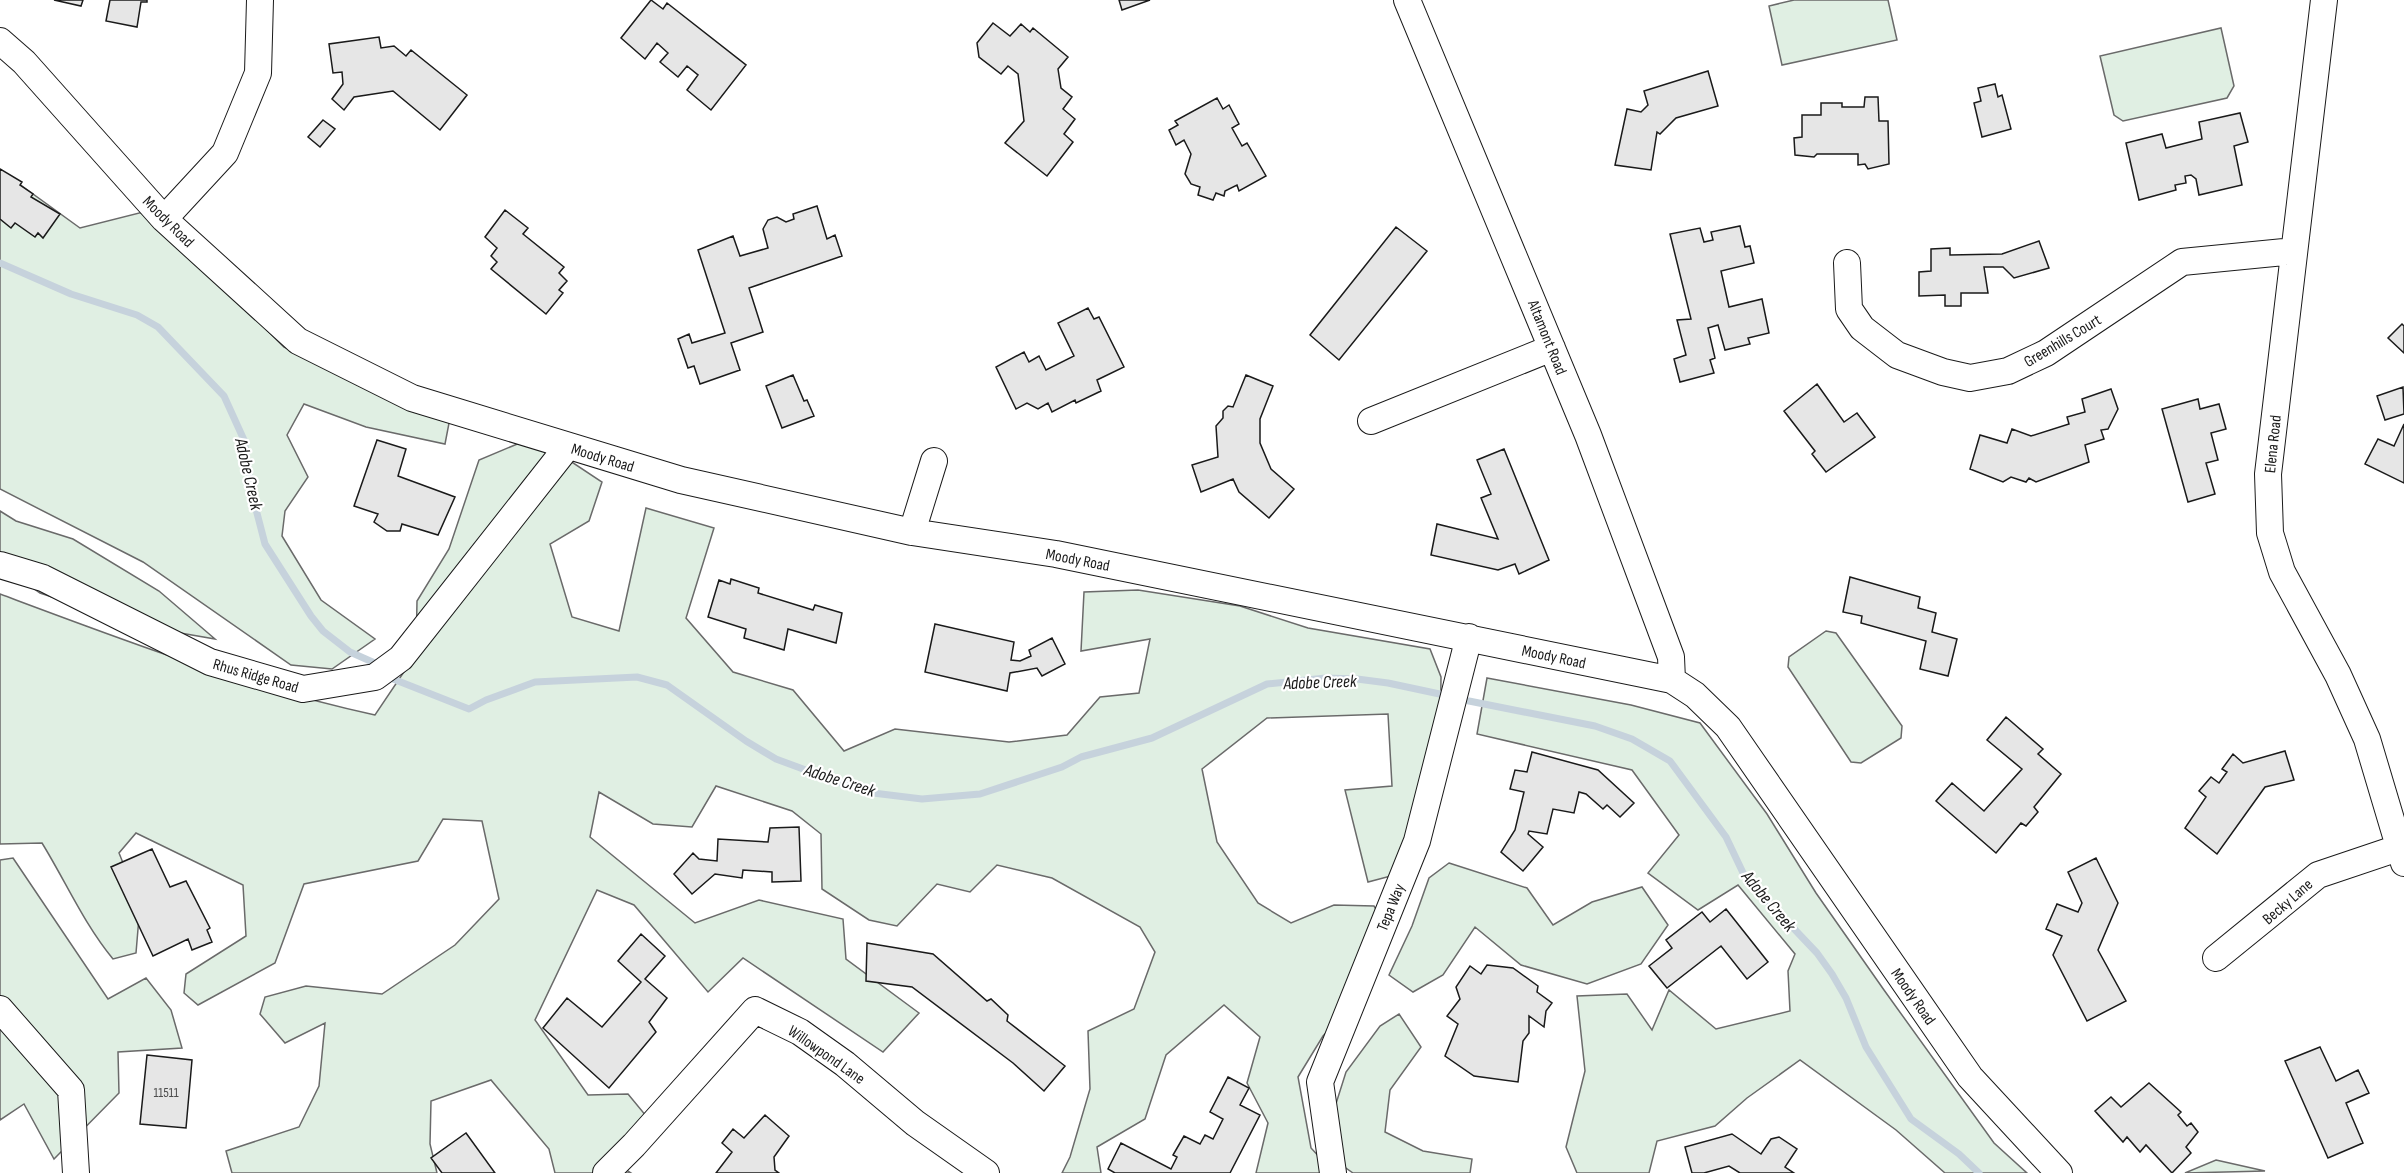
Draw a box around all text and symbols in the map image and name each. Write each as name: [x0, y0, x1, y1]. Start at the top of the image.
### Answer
street label: Moody Road: [138, 192, 198, 252]
street label: Altamont Road: [1523, 296, 1570, 378]
street label: Greenhills Court: [2021, 311, 2105, 372]
street label: Elena Road: [2261, 414, 2286, 474]
water label: Adobe Creek: [230, 435, 267, 513]
street label: Moody Road: [569, 440, 636, 477]
street label: Moody Road: [1044, 545, 1111, 576]
street label: Moody Road: [1520, 641, 1587, 674]
street label: Rhus Ridge Road: [211, 655, 301, 698]
water label: Adobe Creek: [1282, 671, 1358, 694]
water label: Adobe Creek: [801, 759, 879, 802]
water label: Adobe Creek: [1736, 866, 1801, 937]
street label: Becky Lane: [2259, 875, 2317, 929]
street label: Tepa Way: [1373, 881, 1409, 934]
street label: Moody Road: [1886, 965, 1939, 1029]
street label: Willowpond Lane: [784, 1022, 868, 1089]
house number: 11511: [153, 1084, 179, 1101]

